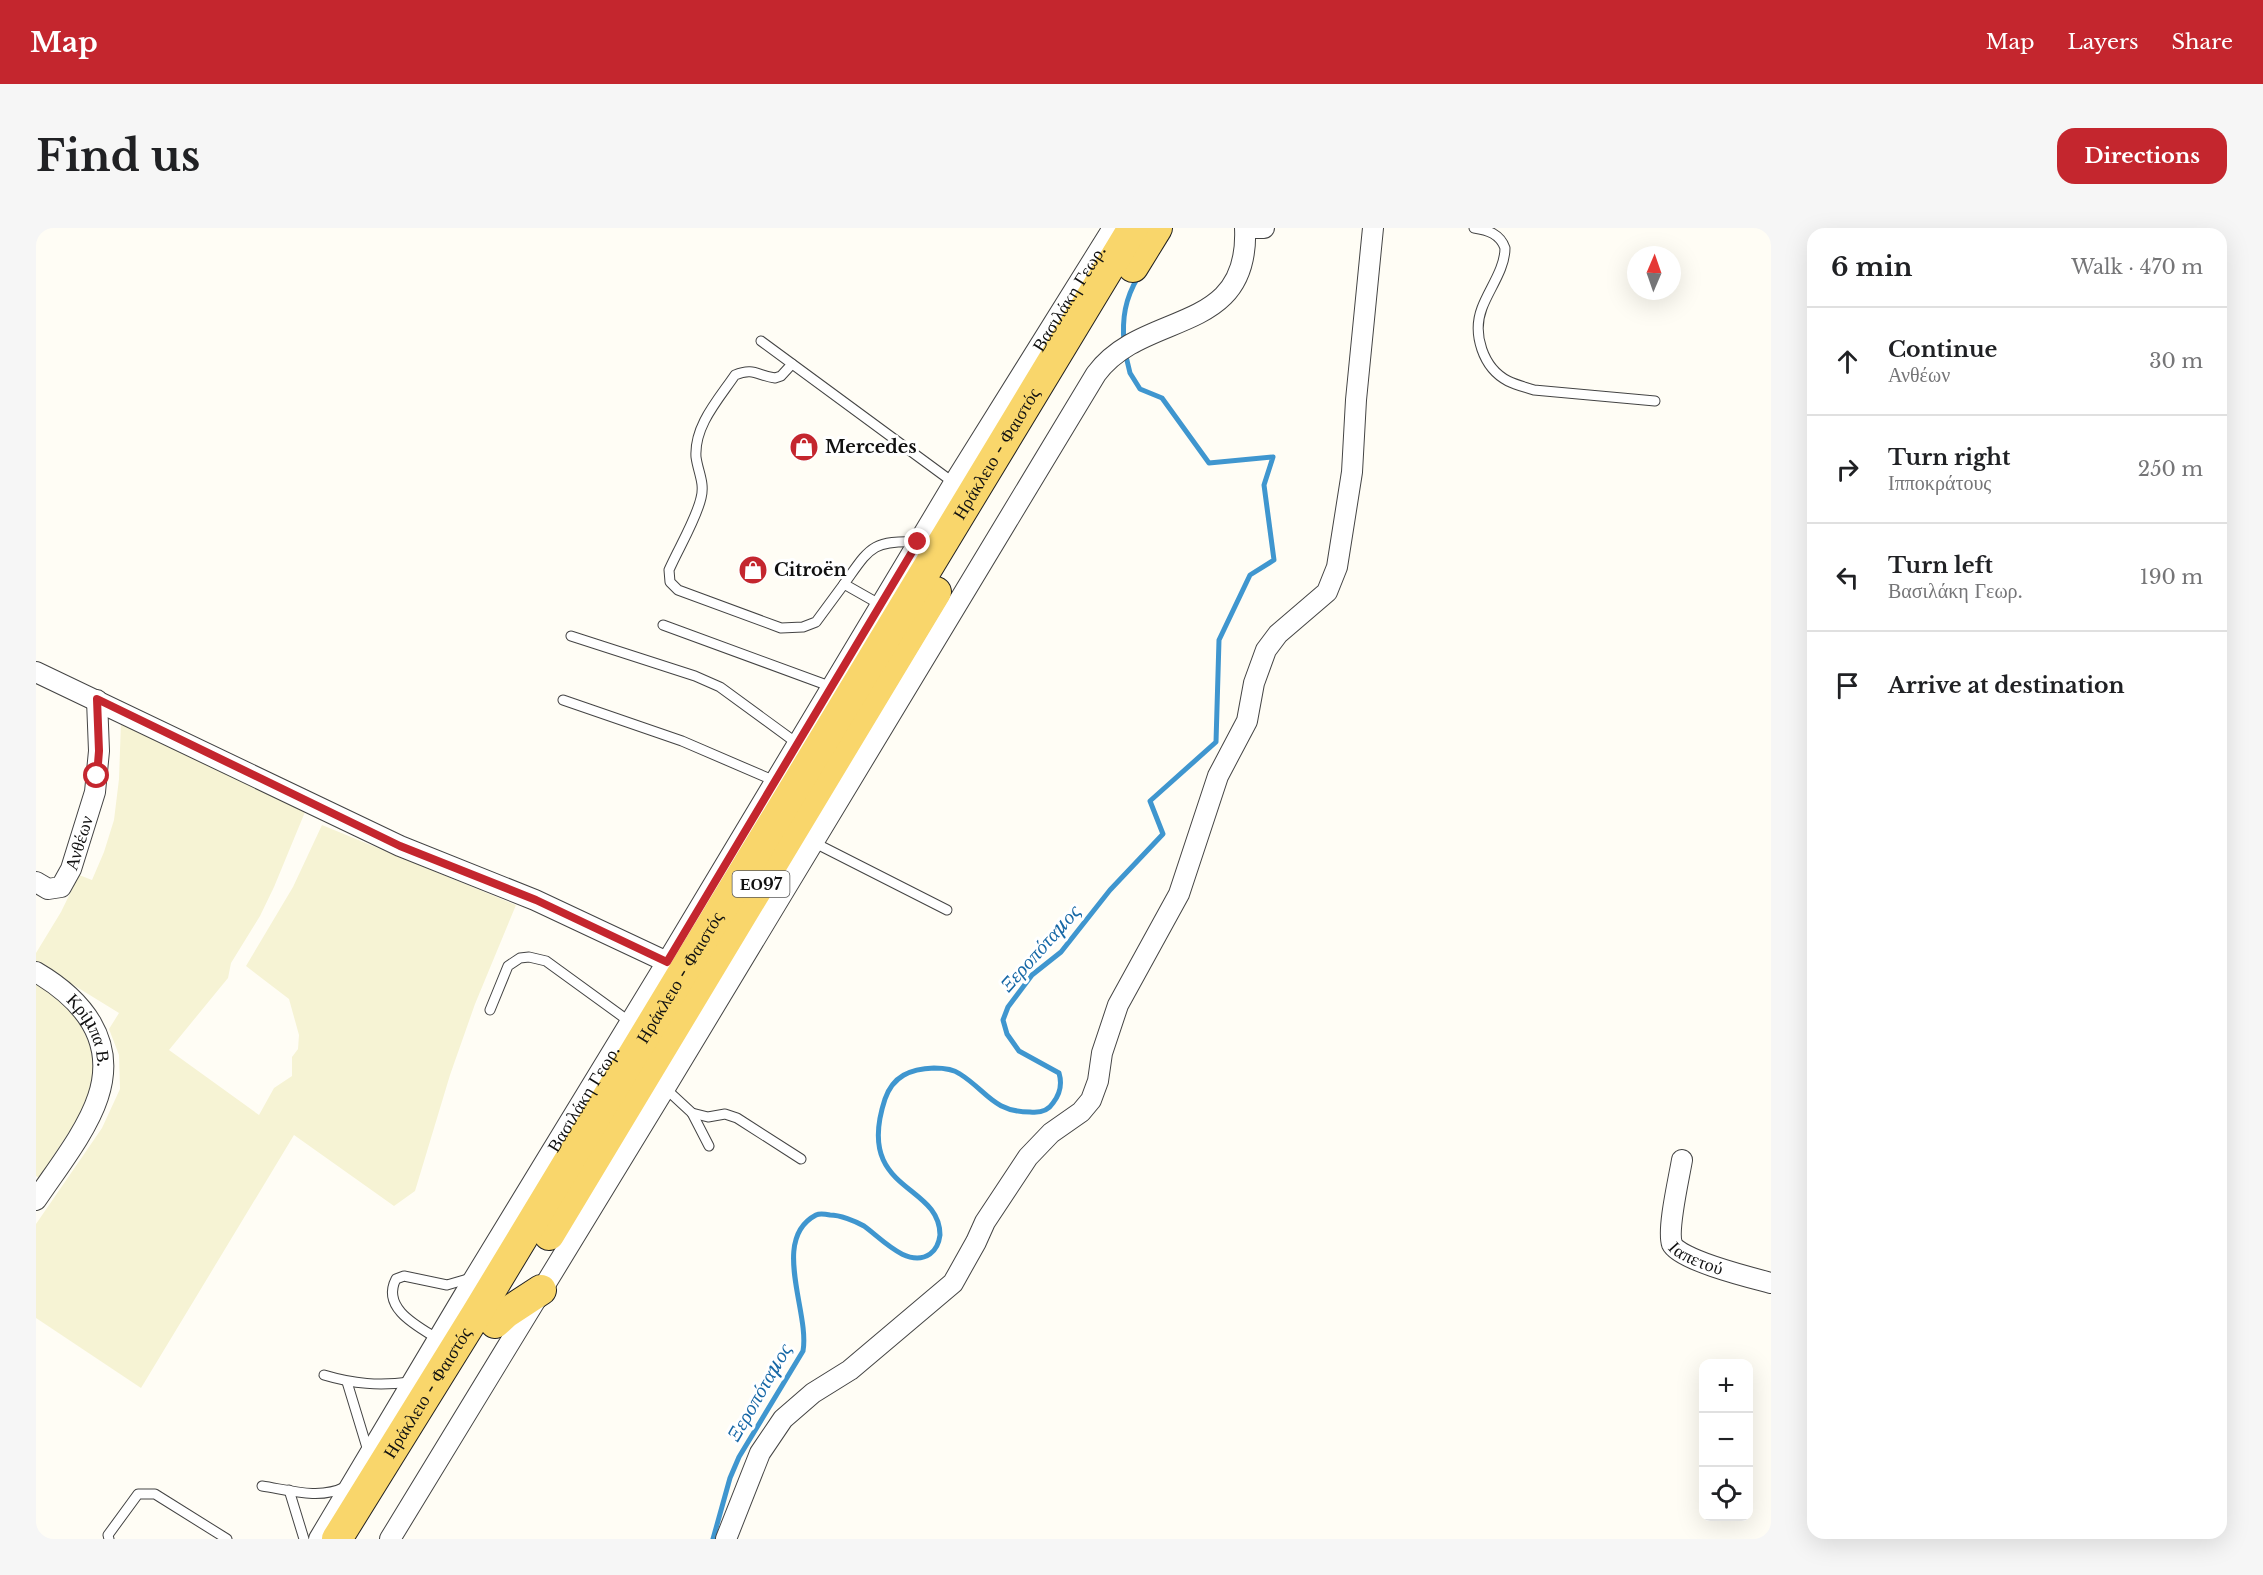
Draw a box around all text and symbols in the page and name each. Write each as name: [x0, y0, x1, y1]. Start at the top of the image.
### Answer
text: Map: [30, 25, 98, 60]
text: Map: [1986, 29, 2035, 55]
text: Layers: [2068, 29, 2139, 55]
text: Share: [2172, 29, 2233, 55]
button: Directions: [2057, 128, 2227, 184]
text: Find us: [36, 130, 200, 182]
street label: Βασιλάκη Γεωρ.: [1028, 241, 1111, 356]
north arrow: [1627, 246, 1681, 300]
text: 6 min: [1831, 251, 1912, 283]
text: Walk · 470 m: [2071, 255, 2203, 279]
text: Continue: [1888, 336, 1997, 363]
icon: ahead: [1831, 345, 1864, 378]
text: 30 m: [2149, 349, 2203, 373]
text: Ανθέων: [1888, 363, 1950, 387]
street label: Ηράκλειο - Φαιστός: [948, 384, 1045, 524]
shop icon: Mercedes: [788, 431, 820, 463]
place label: Mercedes: [825, 436, 917, 458]
text: Turn right: [1888, 444, 2010, 471]
icon: right: [1831, 453, 1864, 486]
text: 250 m: [2138, 457, 2203, 481]
text: Ιπποκράτους: [1888, 471, 1991, 495]
route end: [904, 528, 930, 554]
text: Turn left: [1888, 552, 1993, 579]
shop icon: Citroën: [737, 554, 769, 586]
place label: Citroën: [774, 559, 847, 581]
icon: left: [1831, 561, 1864, 594]
text: 190 m: [2140, 565, 2203, 589]
text: Βασιλάκη Γεωρ.: [1888, 579, 2023, 603]
icon: arrive: [1831, 669, 1864, 702]
text: Arrive at destination: [1888, 672, 2125, 699]
route start: [83, 762, 109, 788]
street label: Ανθέων: [60, 813, 98, 873]
road number: ΕΟ97: [732, 871, 790, 897]
water label: Ξεροπόταμος: [995, 899, 1086, 996]
street label: Ηράκλειο - Φαιστός: [632, 908, 728, 1047]
street label: Κρίμπα Β.: [62, 989, 114, 1067]
street label: Βασιλάκη Γεωρ.: [543, 1041, 625, 1156]
street label: Ιαπετού: [1664, 1237, 1726, 1280]
street label: Ηράκλειο - Φαιστός: [379, 1323, 476, 1462]
water label: Ξεροπόταμος: [721, 1338, 797, 1445]
map controls: [1699, 1359, 1753, 1521]
button: +: [1699, 1359, 1753, 1413]
button: −: [1699, 1413, 1753, 1467]
button: locate: [1699, 1467, 1753, 1521]

